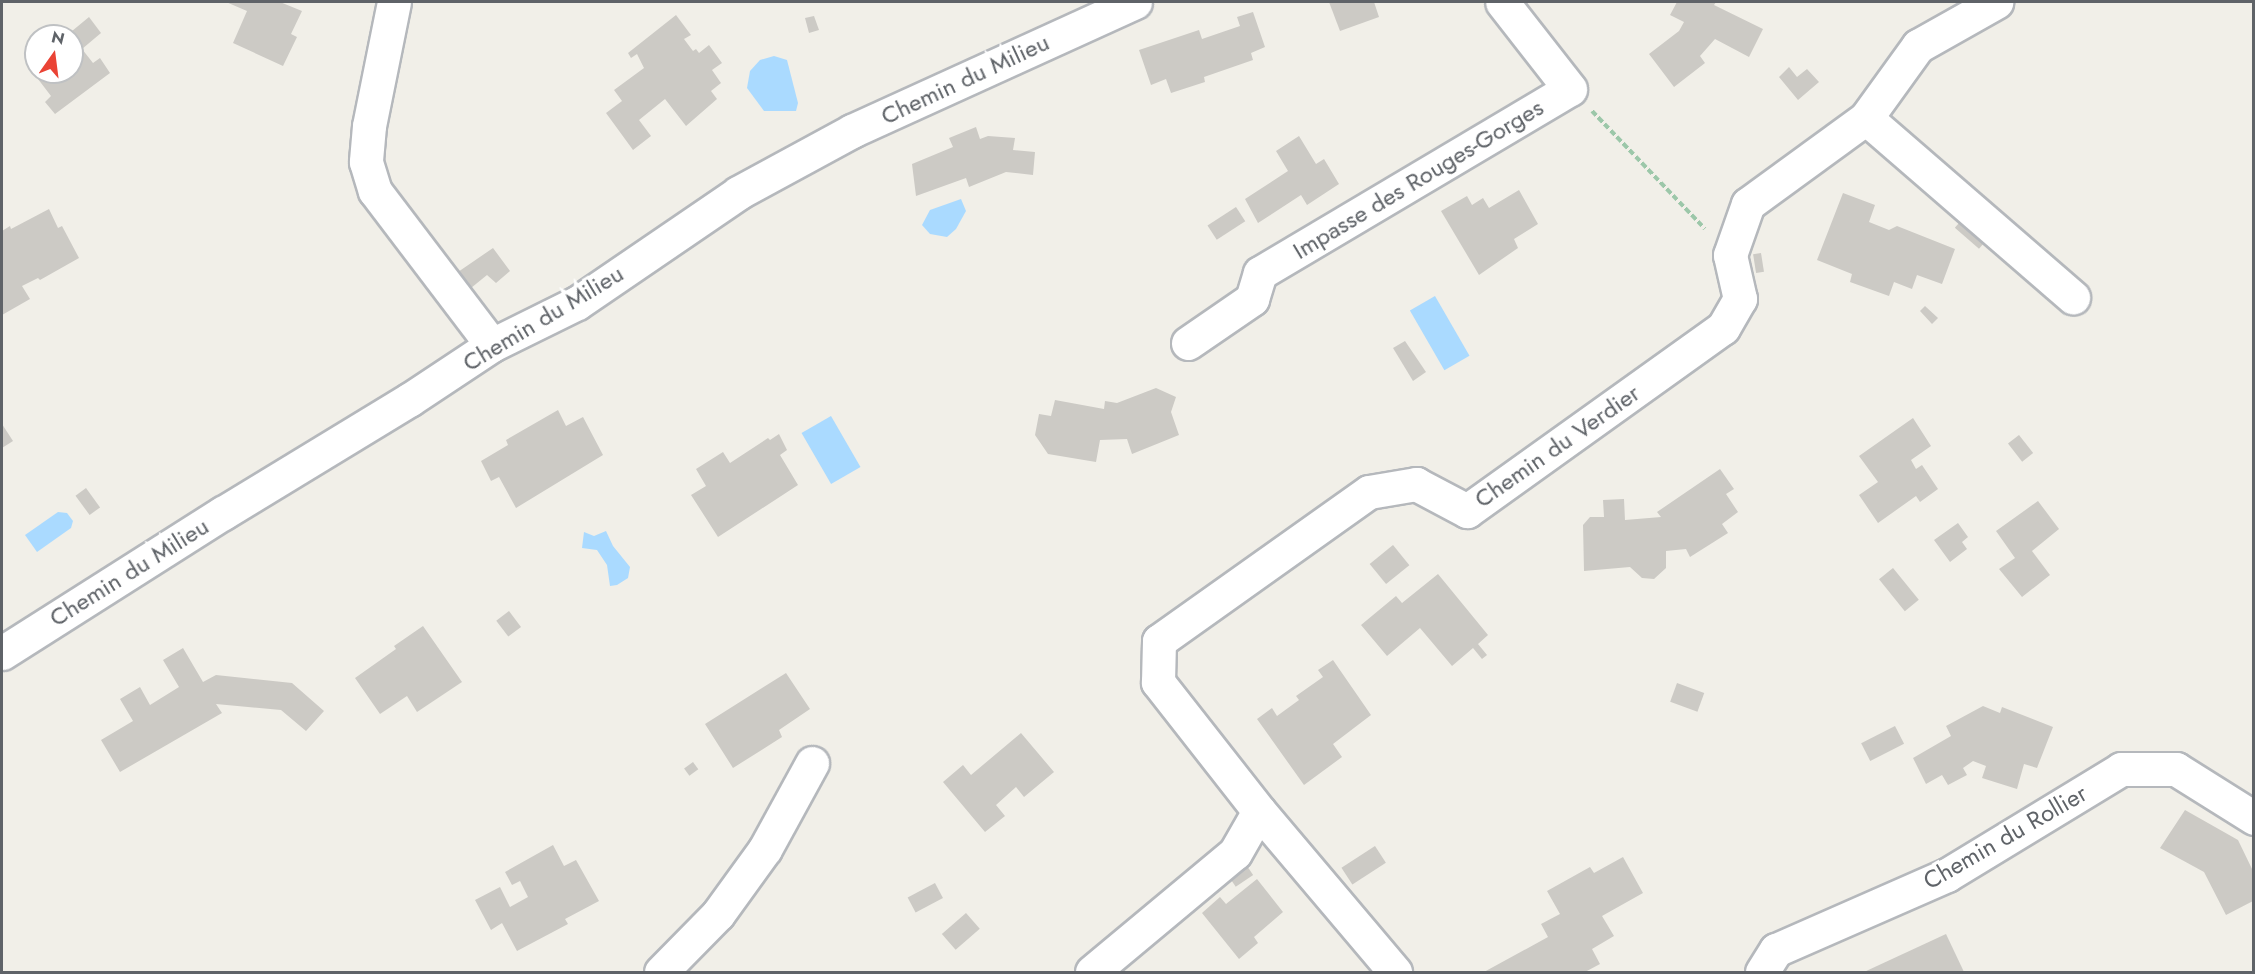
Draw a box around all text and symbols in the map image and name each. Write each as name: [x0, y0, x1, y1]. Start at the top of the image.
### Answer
north arrow: [24, 24, 84, 84]
text: N: [49, 25, 67, 51]
street label: Chemin du Milieu: [876, 27, 1054, 131]
street label: Impasse des Rouges-Gorges: [1288, 93, 1548, 265]
street label: Chemin du Milieu: [458, 259, 628, 377]
street label: Chemin du Verdier: [1469, 378, 1645, 514]
street label: Chemin du Milieu: [44, 512, 214, 632]
street label: Chemin du Rollier: [1918, 779, 2092, 895]

